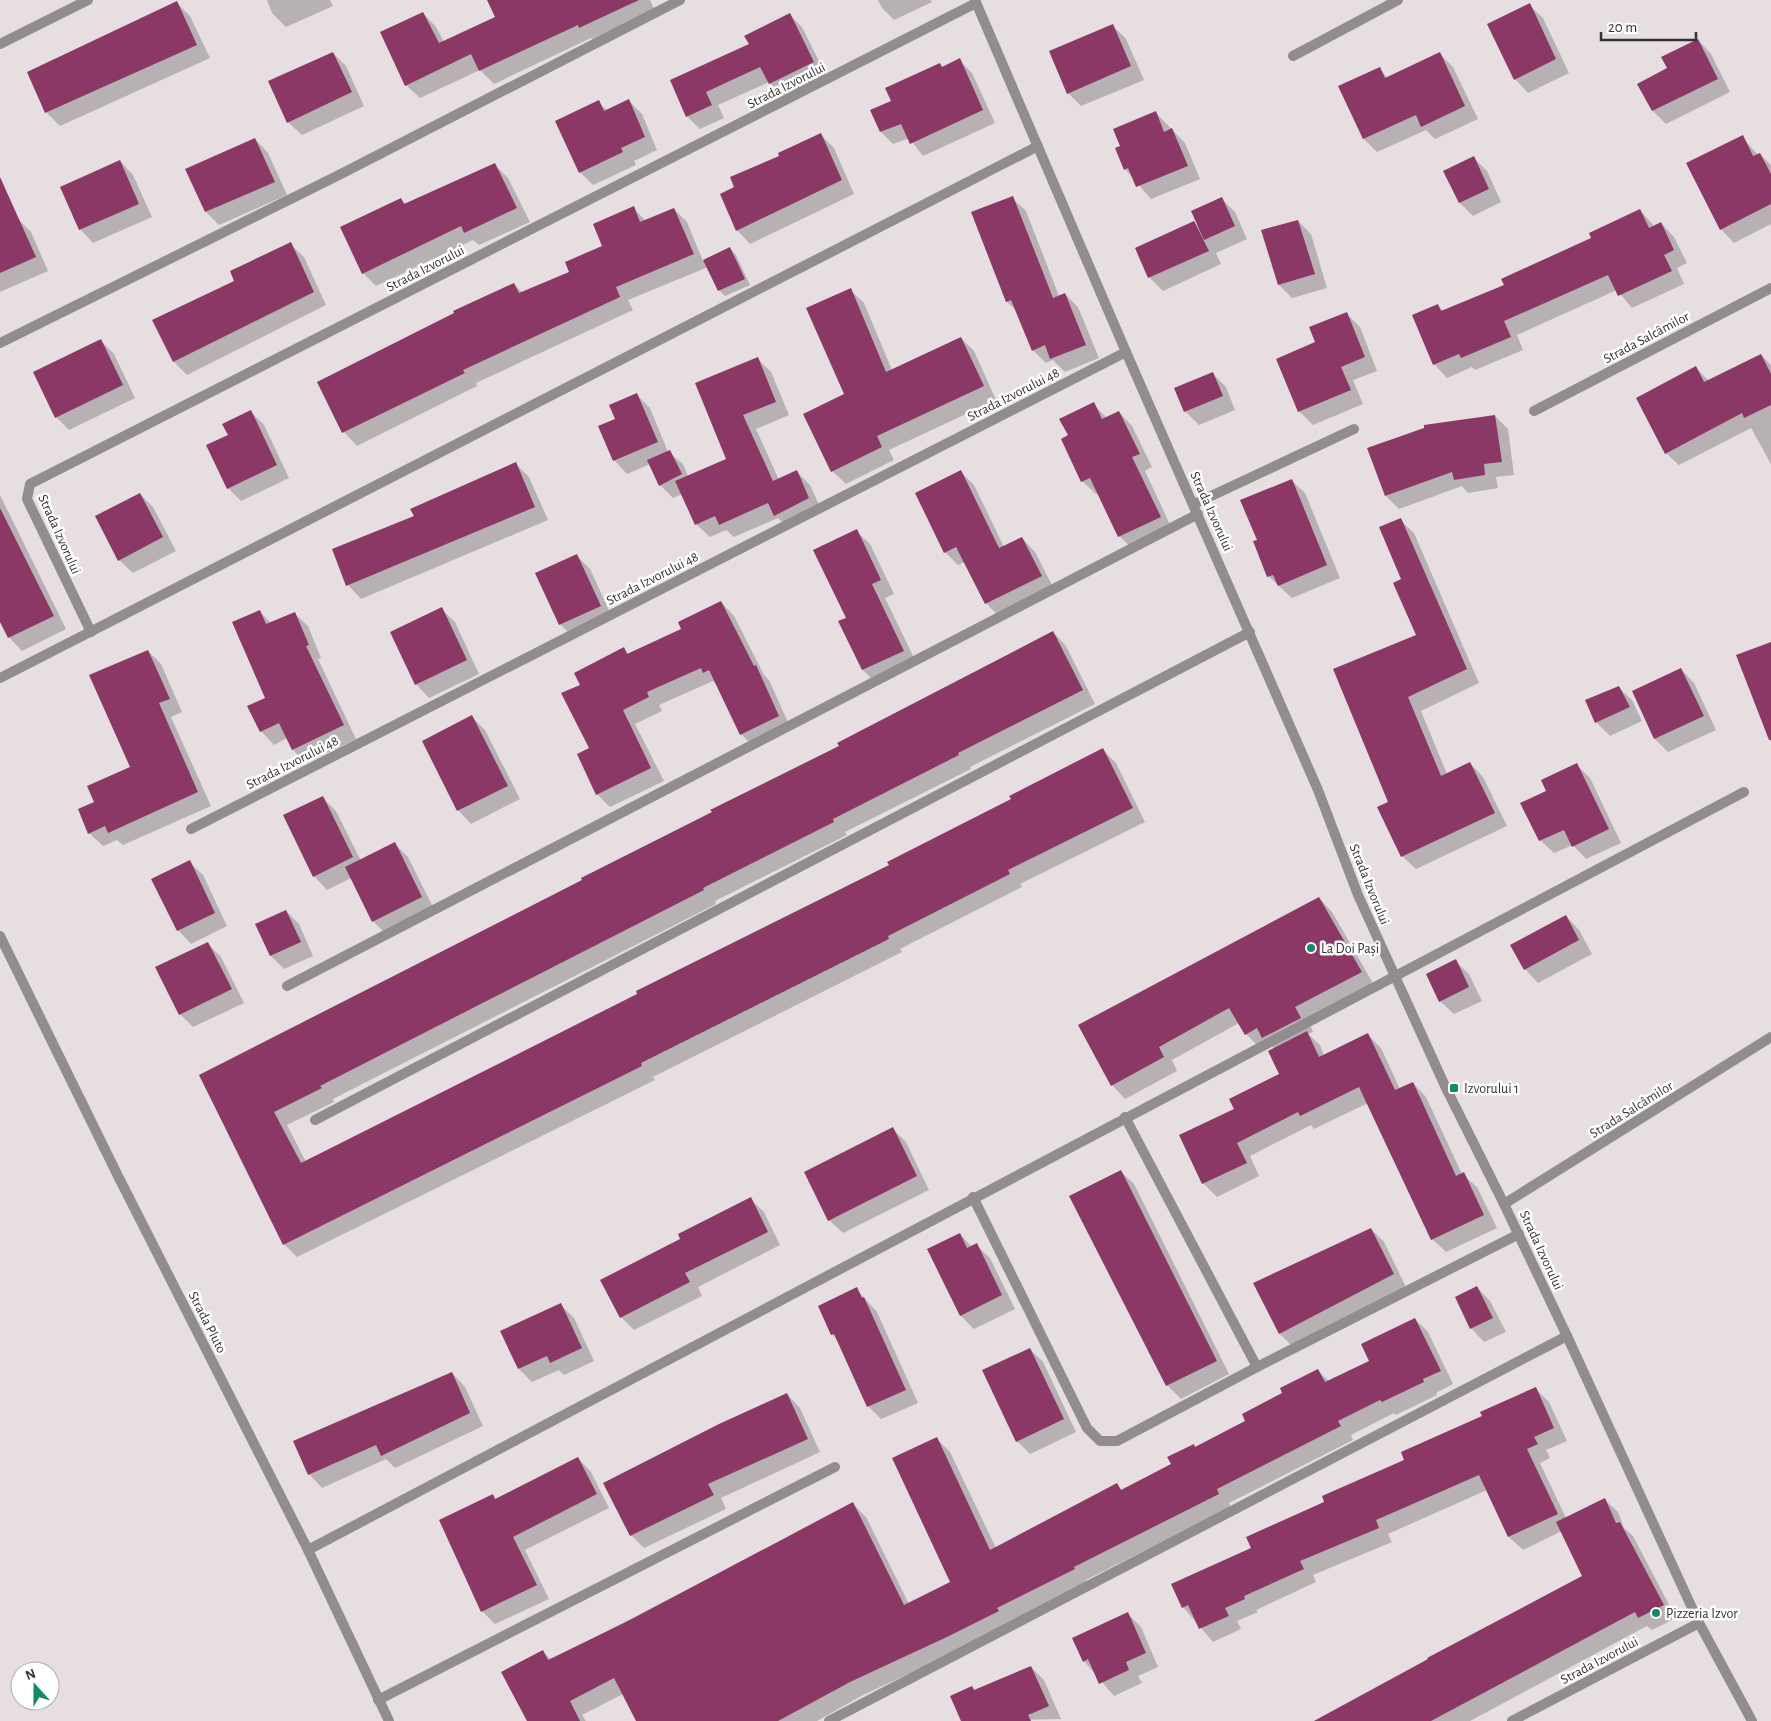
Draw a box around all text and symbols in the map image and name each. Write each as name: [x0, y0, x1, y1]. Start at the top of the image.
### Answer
scale bar: [1601, 10, 1696, 42]
text: 20 m: [1608, 20, 1637, 35]
street label: Strada Izvorului: [745, 60, 828, 112]
street label: Strada Izvorului: [384, 243, 467, 295]
street label: Strada Salcâmilor: [1601, 309, 1692, 366]
street label: Strada Izvorului 48: [965, 366, 1062, 424]
street label: Strada Izvorului: [1187, 469, 1235, 553]
street label: Strada Izvorului: [35, 492, 83, 576]
street label: Strada Izvorului 48: [604, 550, 701, 608]
street label: Strada Izvorului 48: [244, 734, 341, 792]
street label: Strada Izvorului: [1347, 842, 1392, 927]
marker: La Doi Pași: [1305, 942, 1317, 954]
place label: La Doi Pași: [1321, 942, 1379, 957]
street label: Strada Salcâmilor: [1588, 1078, 1676, 1141]
marker: Izvorului 1: [1448, 1082, 1460, 1094]
place label: Izvorului 1: [1464, 1082, 1519, 1096]
street label: Strada Izvorului: [1517, 1209, 1566, 1292]
street label: Strada Pluto: [186, 1289, 229, 1356]
marker: Pizzeria Izvor: [1650, 1607, 1662, 1619]
place label: Pizzeria Izvor: [1666, 1607, 1738, 1621]
street label: Strada Izvorului: [1558, 1635, 1641, 1687]
north arrow: [10, 1661, 60, 1711]
text: N: [24, 1667, 38, 1683]

